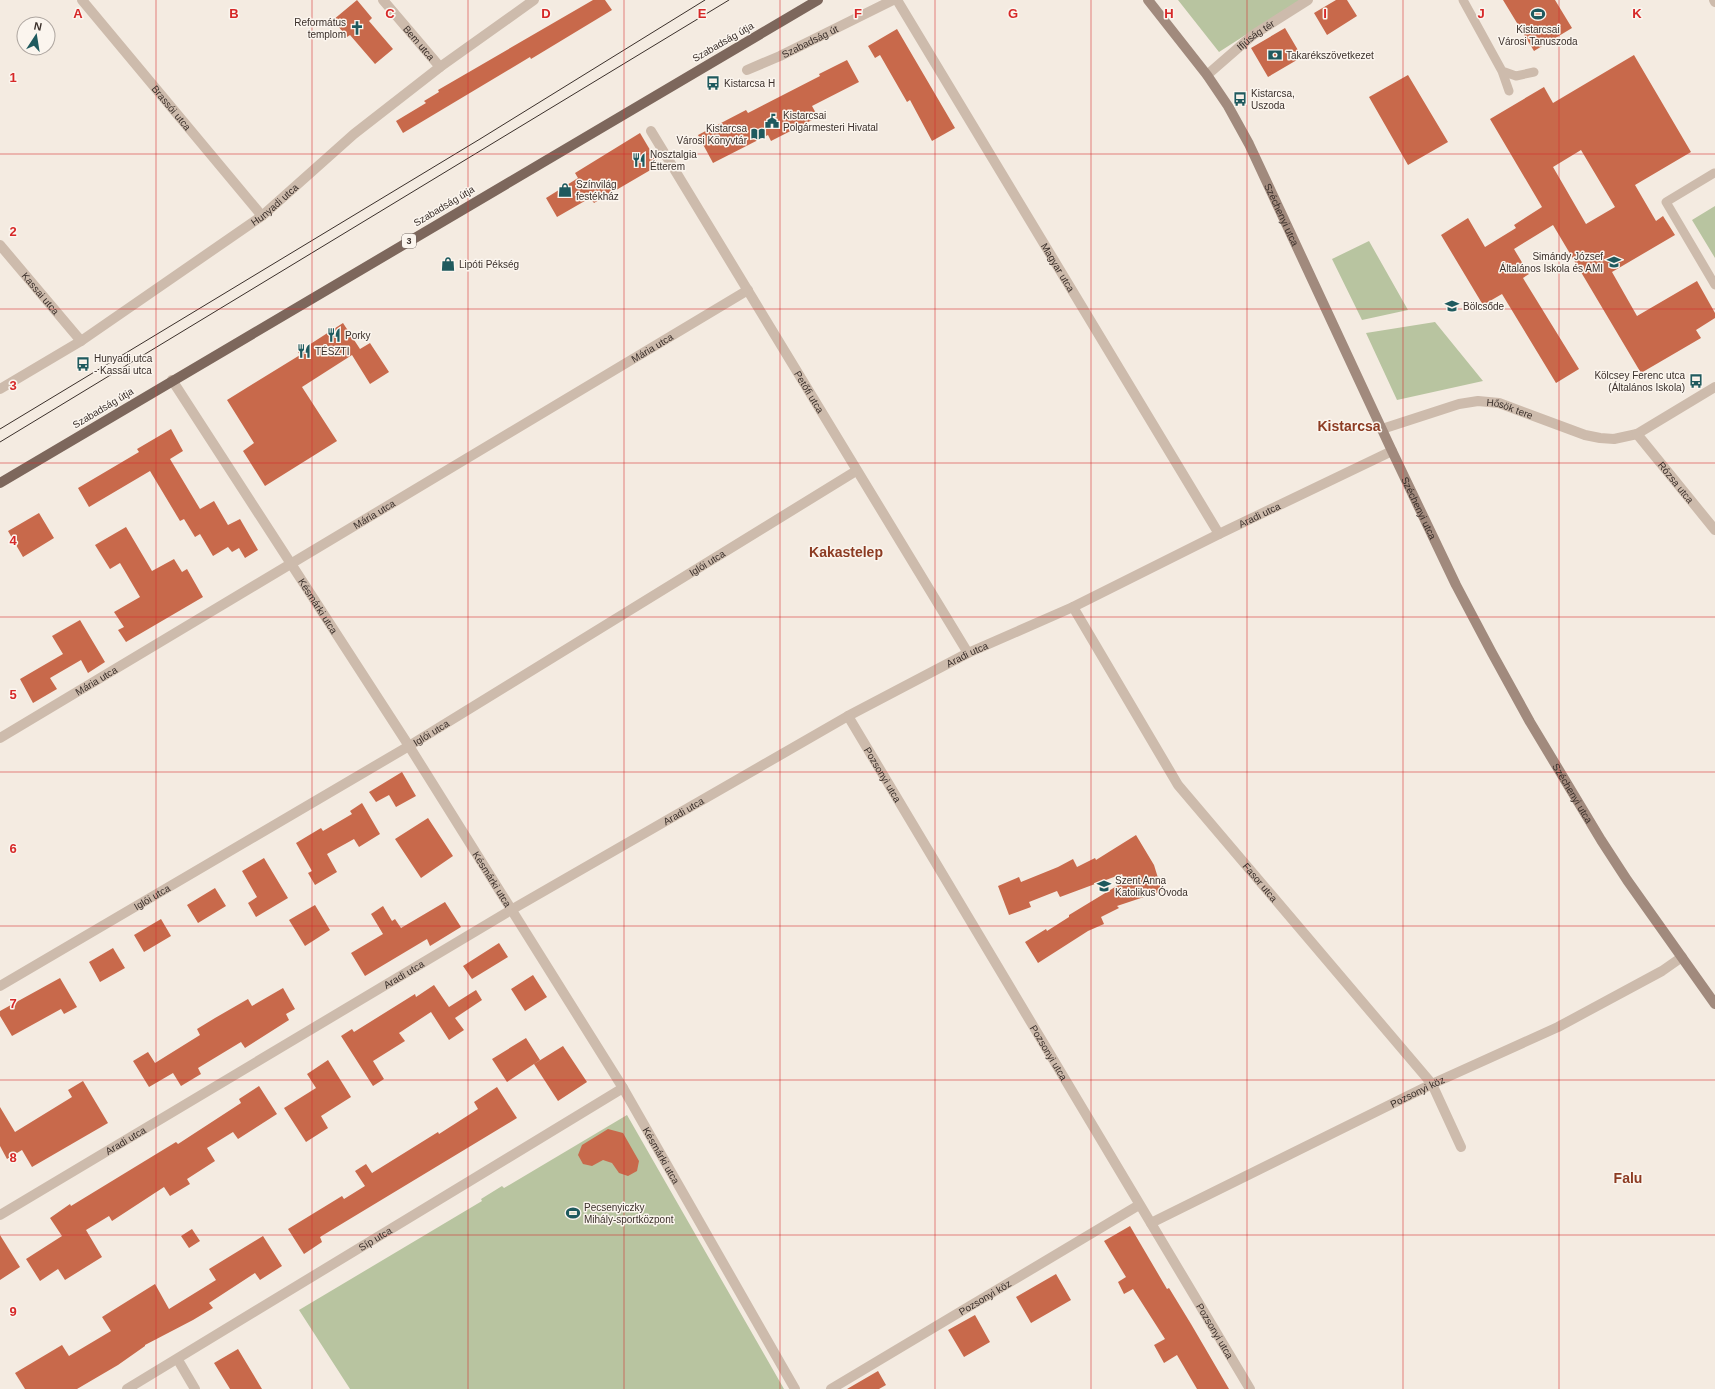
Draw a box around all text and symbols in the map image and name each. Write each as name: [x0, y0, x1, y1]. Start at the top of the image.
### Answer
text: A: [73, 6, 83, 21]
text: B: [229, 6, 239, 21]
text: C: [385, 6, 395, 21]
text: D: [541, 6, 551, 21]
text: E: [698, 6, 707, 21]
text: F: [854, 6, 862, 21]
text: G: [1008, 6, 1018, 21]
text: H: [1164, 6, 1174, 21]
text: I: [1323, 6, 1327, 21]
text: J: [1477, 6, 1485, 21]
sports icon: Kistarcsai Városi Tanuszoda: [1530, 6, 1546, 22]
text: K: [1632, 6, 1642, 21]
north arrow: [16, 16, 56, 56]
place label: Református templom: [294, 17, 346, 40]
street label: Ifjúság tér: [1234, 17, 1277, 52]
text: N: [33, 20, 43, 33]
church icon: Református templom: [349, 20, 365, 36]
street label: Szabadság útja: [690, 20, 756, 64]
street label: Bem utca: [401, 23, 437, 63]
street label: Szabadság út: [780, 23, 840, 60]
place label: Kistarcsai Városi Tanuszoda: [1498, 24, 1578, 47]
bank icon: Takarékszövetkezet: [1267, 47, 1283, 63]
place label: Takarékszövetkezet: [1286, 50, 1374, 61]
text: 1: [9, 70, 17, 85]
bus stop icon: Kistarcsa H: [705, 75, 721, 91]
place label: Kistarcsa H: [724, 78, 775, 89]
street label: Brassói utca: [150, 83, 194, 133]
place label: Kistarcsa, Uszoda: [1251, 88, 1295, 111]
bus stop icon: Kistarcsa, Uszoda: [1232, 91, 1248, 107]
place label: Kistarcsai Polgármesteri Hivatal: [783, 110, 878, 133]
public building icon: Kistarcsai Polgármesteri Hivatal: [764, 113, 780, 129]
place label: Kistarcsa Városi Könyvtár: [676, 123, 748, 146]
library icon: Kistarcsa Városi Könyvtár: [750, 126, 766, 142]
place label: Nosztalgia Étterem: [650, 149, 697, 172]
restaurant icon: Nosztalgia Étterem: [631, 152, 647, 168]
place label: Színvilág festékház: [576, 179, 619, 202]
street label: Hunyadi utca: [249, 181, 300, 228]
street label: Széchenyi utca: [1263, 181, 1301, 248]
shop icon: Színvilág festékház: [557, 182, 573, 198]
street label: Szabadság útja: [412, 183, 477, 228]
text: 2: [9, 224, 17, 239]
road number: 3: [402, 234, 416, 248]
street label: Magyar utca: [1039, 241, 1077, 294]
place label: Simándy József Általános Iskola és AMI: [1500, 251, 1603, 274]
school or university icon: Simándy József Általános Iskola és AMI: [1606, 254, 1622, 270]
shop icon: Lipóti Pékség: [440, 256, 456, 272]
place label: Lipóti Pékség: [459, 259, 519, 270]
street label: Kassai utca: [20, 270, 62, 317]
school or university icon: Bölcsőde: [1444, 298, 1460, 314]
place label: Bölcsőde: [1463, 301, 1505, 312]
restaurant icon: Porky: [326, 327, 342, 343]
place label: Porky: [345, 330, 371, 341]
street label: Mária utca: [629, 331, 675, 364]
restaurant icon: TÉSZTI: [296, 343, 312, 359]
place label: TÉSZTI: [315, 345, 349, 357]
place label: Hunyadi utca - Kassai utca: [94, 353, 153, 376]
bus stop icon: Hunyadi utca - Kassai utca: [75, 356, 91, 372]
street label: Petőfi utca: [792, 369, 827, 415]
place label: Kölcsey Ferenc utca (Általános Iskola): [1594, 370, 1685, 393]
bus stop icon: Kölcsey Ferenc utca (Általános Iskola): [1688, 373, 1704, 389]
text: 3: [9, 378, 17, 393]
street label: Szabadság útja: [71, 385, 136, 430]
street label: Hősök tere: [1486, 396, 1535, 421]
district label: Kistarcsa: [1317, 418, 1381, 434]
street label: Rózsa utca: [1656, 459, 1696, 505]
street label: Széchenyi utca: [1400, 475, 1439, 541]
street label: Mária utca: [351, 497, 397, 531]
street label: Aradi utca: [1237, 500, 1282, 529]
text: 4: [9, 533, 17, 548]
district label: Kakastelep: [809, 544, 883, 560]
street label: Iglói utca: [687, 547, 727, 578]
street label: Késmárki utca: [296, 576, 340, 636]
street label: Aradi utca: [944, 639, 990, 669]
street label: Mária utca: [73, 664, 119, 697]
text: 5: [9, 687, 17, 702]
street label: Iglói utca: [411, 717, 451, 748]
street label: Pozsonyi utca: [862, 745, 904, 804]
street label: Széchenyi utca: [1551, 761, 1595, 825]
street label: Aradi utca: [661, 795, 706, 827]
text: 6: [9, 841, 17, 856]
street label: Késmárki utca: [471, 849, 514, 909]
street label: Fasor utca: [1241, 860, 1280, 904]
place label: Szent Anna Katolikus Óvoda: [1115, 875, 1188, 898]
school or university icon: Szent Anna Katolikus Óvoda: [1096, 878, 1112, 894]
street label: Iglói utca: [132, 882, 172, 912]
street label: Aradi utca: [381, 958, 426, 990]
text: 7: [9, 996, 17, 1011]
street label: Pozsonyi utca: [1028, 1023, 1070, 1082]
street label: Pozsonyi köz: [1388, 1074, 1446, 1109]
street label: Aradi utca: [103, 1124, 148, 1156]
street label: Késmárki utca: [641, 1125, 682, 1186]
text: 8: [9, 1150, 17, 1165]
district label: Falu: [1614, 1170, 1642, 1186]
place label: Pecsenyiczky Mihály-sportközpont: [584, 1202, 674, 1225]
sports icon: Pecsenyiczky Mihály-sportközpont: [565, 1205, 581, 1221]
street label: Síp utca: [356, 1224, 394, 1253]
street label: Pozsonyi köz: [957, 1277, 1013, 1317]
street label: Pozsonyi utca: [1194, 1301, 1236, 1361]
text: 9: [9, 1304, 17, 1319]

